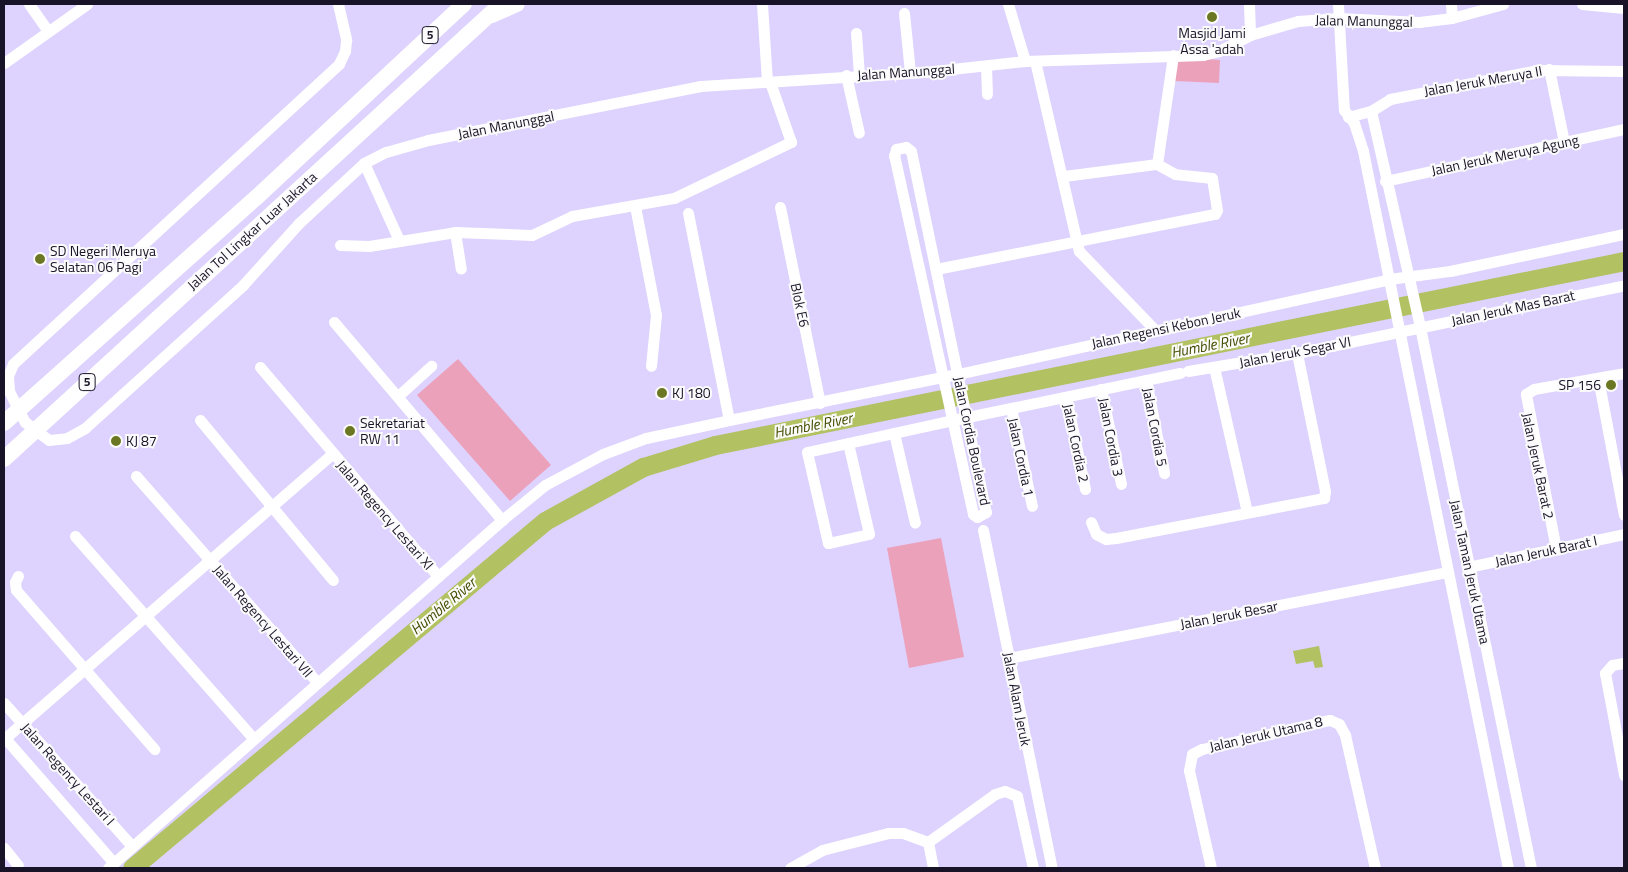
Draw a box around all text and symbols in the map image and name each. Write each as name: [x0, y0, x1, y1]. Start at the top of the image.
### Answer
marker: Masjid Jami Assa 'adah: [1206, 11, 1218, 23]
street label: Jalan Manunggal: [1315, 12, 1413, 30]
place label: Masjid Jami Assa 'adah: [1178, 25, 1246, 58]
road number: 5: [421, 26, 439, 44]
street label: Jalan Manunggal: [857, 60, 955, 84]
street label: Jalan Jeruk Meruya II: [1423, 62, 1543, 100]
street label: Jalan Manunggal: [456, 107, 556, 143]
street label: Jalan Jeruk Meruya Agung: [1430, 131, 1580, 179]
street label: Jalan Tol Lingkar Luar Jakarta: [184, 168, 320, 294]
place label: SD Negeri Meruya Selatan 06 Pagi: [50, 243, 156, 276]
marker: SD Negeri Meruya Selatan 06 Pagi: [34, 253, 46, 265]
street label: Blok E6: [787, 281, 813, 329]
street label: Jalan Jeruk Mas Barat: [1450, 287, 1576, 329]
street label: Jalan Regensi Kebon Jeruk: [1090, 304, 1242, 352]
water label: Humble River: [1169, 329, 1251, 361]
street label: Jalan Jeruk Segar VI: [1238, 333, 1352, 371]
road number: 5: [78, 372, 96, 392]
street label: Jalan Cordia Boulevard: [950, 375, 994, 507]
place label: SP 156: [1559, 377, 1601, 393]
marker: SP 156: [1605, 379, 1617, 391]
place label: KJ 180: [672, 385, 711, 401]
street label: Jalan Cordia 5: [1139, 386, 1171, 468]
marker: KJ 180: [656, 387, 668, 399]
street label: Jalan Cordia 3: [1095, 396, 1127, 478]
street label: Jalan Cordia 2: [1059, 402, 1093, 484]
water label: Humble River: [772, 409, 854, 441]
street label: Jalan Jeruk Barat 2: [1519, 411, 1557, 521]
place label: Sekretariat RW 11: [360, 415, 425, 448]
street label: Jalan Cordia 1: [1004, 416, 1038, 498]
marker: Sekretariat RW 11: [344, 425, 356, 437]
place label: KJ 87: [126, 433, 157, 449]
marker: KJ 87: [110, 435, 122, 447]
street label: Jalan Regency Lestari XI: [333, 457, 437, 573]
street label: Jalan Taman Jeruk Utama: [1446, 498, 1494, 646]
street label: Jalan Jeruk Barat I: [1493, 532, 1599, 570]
street label: Jalan Regency Lestari VII: [210, 561, 316, 681]
water label: Humble River: [407, 574, 479, 638]
street label: Jalan Jeruk Besar: [1179, 597, 1279, 633]
street label: Jalan Alam Jeruk: [1000, 651, 1034, 747]
street label: Jalan Jeruk Utama 8: [1208, 713, 1324, 755]
street label: Jalan Regency Lestari I: [18, 719, 118, 829]

